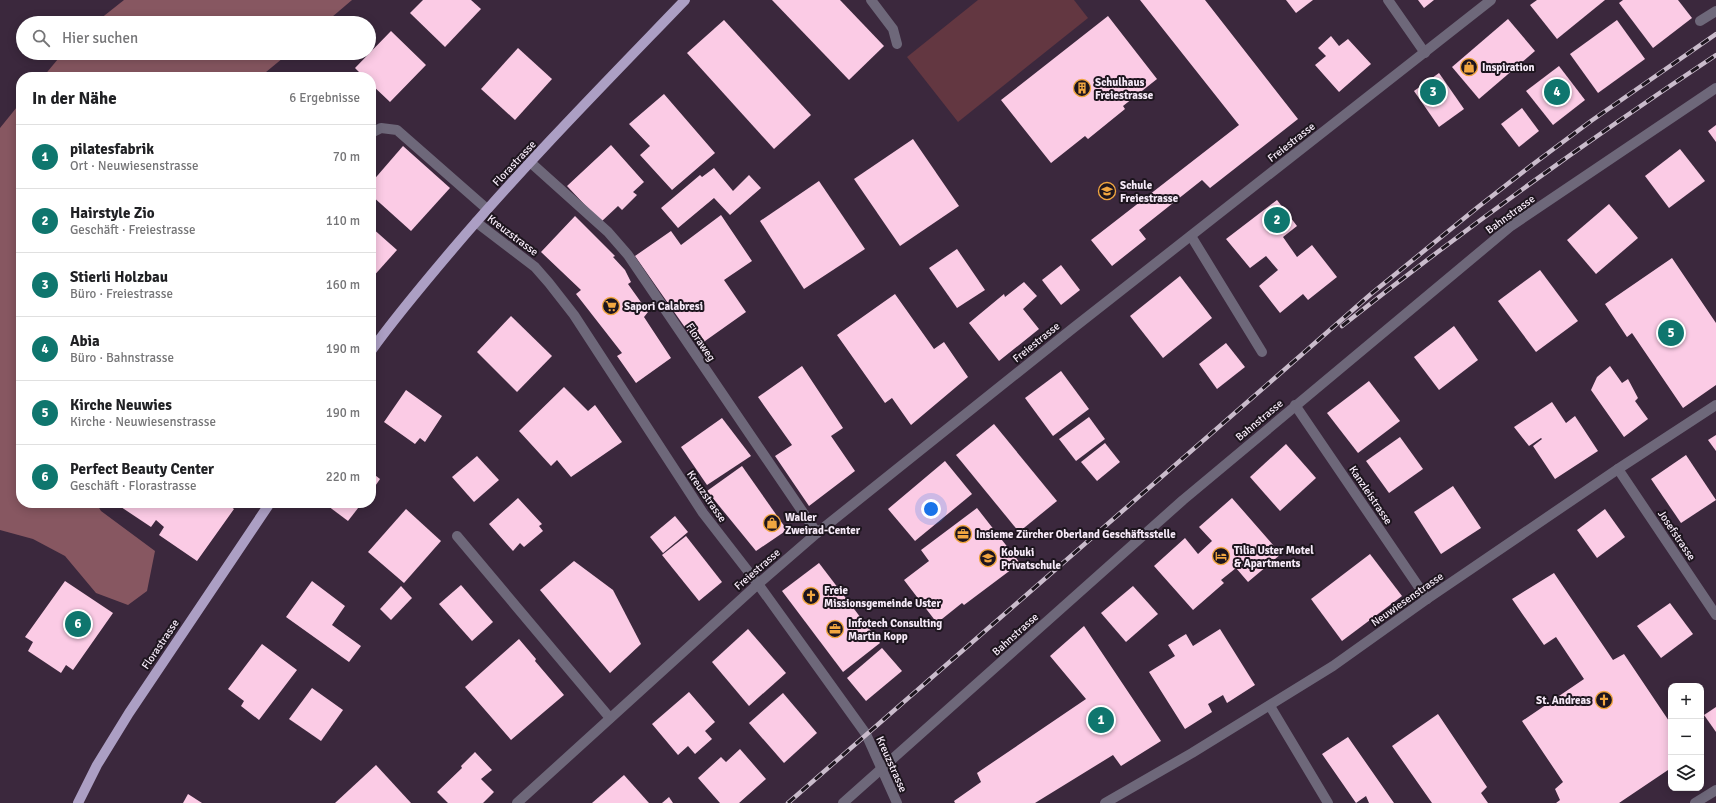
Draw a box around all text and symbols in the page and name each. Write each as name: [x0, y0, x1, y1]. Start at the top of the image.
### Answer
search box: [16, 16, 376, 60]
icon: search: [30, 27, 52, 49]
text: Hier suchen: [62, 29, 138, 47]
shop icon: Inspiration: [1459, 57, 1479, 77]
place label: Inspiration: [1482, 61, 1535, 74]
place label: Schulhaus Freiestrasse: [1095, 76, 1154, 102]
pin: 3: [1420, 77, 1446, 107]
pin: 4: [1544, 77, 1570, 107]
building icon: Schulhaus Freiestrasse: [1072, 78, 1092, 98]
text: In der Nähe: [32, 88, 117, 109]
text: 6 Ergebnisse: [289, 90, 360, 106]
street label: Freiestrasse: [1265, 120, 1318, 165]
street label: Florastrasse: [490, 138, 539, 189]
text: pilatesfabrik: [70, 140, 154, 158]
text: 1: [41, 149, 49, 165]
text: 70 m: [333, 149, 360, 165]
text: Ort · Neuwiesenstrasse: [70, 158, 199, 174]
place label: Schule Freiestrasse: [1120, 179, 1179, 205]
school or university icon: Schule Freiestrasse: [1097, 181, 1117, 201]
street label: Bahnstrasse: [1483, 192, 1537, 237]
text: Hairstyle Zio: [70, 204, 155, 222]
pin: 2: [1264, 205, 1290, 235]
street label: Kreuzstrasse: [485, 212, 541, 259]
text: 2: [41, 213, 49, 229]
text: 110 m: [326, 213, 360, 229]
text: Geschäft · Freiestrasse: [70, 222, 195, 238]
text: Stierli Holzbau: [70, 268, 168, 286]
text: 3: [41, 277, 49, 293]
text: 160 m: [326, 277, 360, 293]
text: Büro · Freiestrasse: [70, 286, 173, 302]
supermarket icon: Sapori Calabresi: [601, 296, 621, 316]
place label: Sapori Calabresi: [624, 300, 703, 313]
pin: 5: [1658, 318, 1684, 348]
street label: Freiestrasse: [1010, 320, 1062, 365]
street label: Floraweg: [683, 321, 718, 364]
text: Abia: [70, 332, 100, 350]
text: 4: [41, 341, 49, 357]
text: 190 m: [326, 341, 360, 357]
text: Büro · Bahnstrasse: [70, 350, 174, 366]
text: Kirche Neuwies: [70, 396, 172, 414]
street label: Bahnstrasse: [1233, 397, 1286, 444]
text: 5: [41, 405, 49, 421]
text: 190 m: [326, 405, 360, 421]
text: Kirche · Neuwiesenstrasse: [70, 414, 216, 430]
text: Perfect Beauty Center: [70, 460, 214, 478]
street label: Kanzleistrasse: [1346, 463, 1395, 527]
street label: Kreuzstrasse: [684, 468, 729, 525]
text: 6: [41, 469, 49, 485]
text: 220 m: [326, 469, 360, 485]
text: Geschäft · Florastrasse: [70, 478, 196, 494]
your location: [921, 499, 941, 519]
street label: Josefstrasse: [1655, 508, 1698, 563]
place label: Waller Zweirad-Center: [785, 511, 861, 537]
shop icon: Waller Zweirad-Center: [762, 513, 782, 533]
office icon: Insieme Zürcher Oberland Geschäftsstelle: [953, 524, 973, 544]
place label: Insieme Zürcher Oberland Geschäftsstelle: [976, 528, 1176, 541]
place label: Tilia Uster Motel & Apartments: [1234, 544, 1314, 570]
street label: Freiestrasse: [732, 546, 783, 593]
place label: Kobuki Privatschule: [1001, 546, 1061, 572]
hotel icon: Tilia Uster Motel & Apartments: [1211, 546, 1231, 566]
school or university icon: Kobuki Privatschule: [978, 548, 998, 568]
street label: Neuwiesenstrasse: [1369, 570, 1446, 629]
place label: Freie Missionsgemeinde Uster: [824, 584, 942, 610]
church icon: Freie Missionsgemeinde Uster: [801, 586, 821, 606]
pin: 6: [65, 609, 91, 639]
street label: Bahnstrasse: [990, 610, 1041, 658]
street label: Florastrasse: [139, 617, 182, 672]
place label: Infotech Consulting Martin Kopp: [848, 617, 942, 643]
office icon: Infotech Consulting Martin Kopp: [825, 619, 845, 639]
map controls: [1668, 683, 1704, 791]
button: +: [1668, 683, 1704, 719]
church icon: St. Andreas: [1594, 690, 1614, 710]
place label: St. Andreas: [1536, 694, 1591, 707]
pin: 1: [1088, 705, 1114, 735]
button: −: [1668, 719, 1704, 755]
street label: Kreuzstrasse: [873, 734, 910, 794]
button: layers: [1668, 755, 1704, 791]

